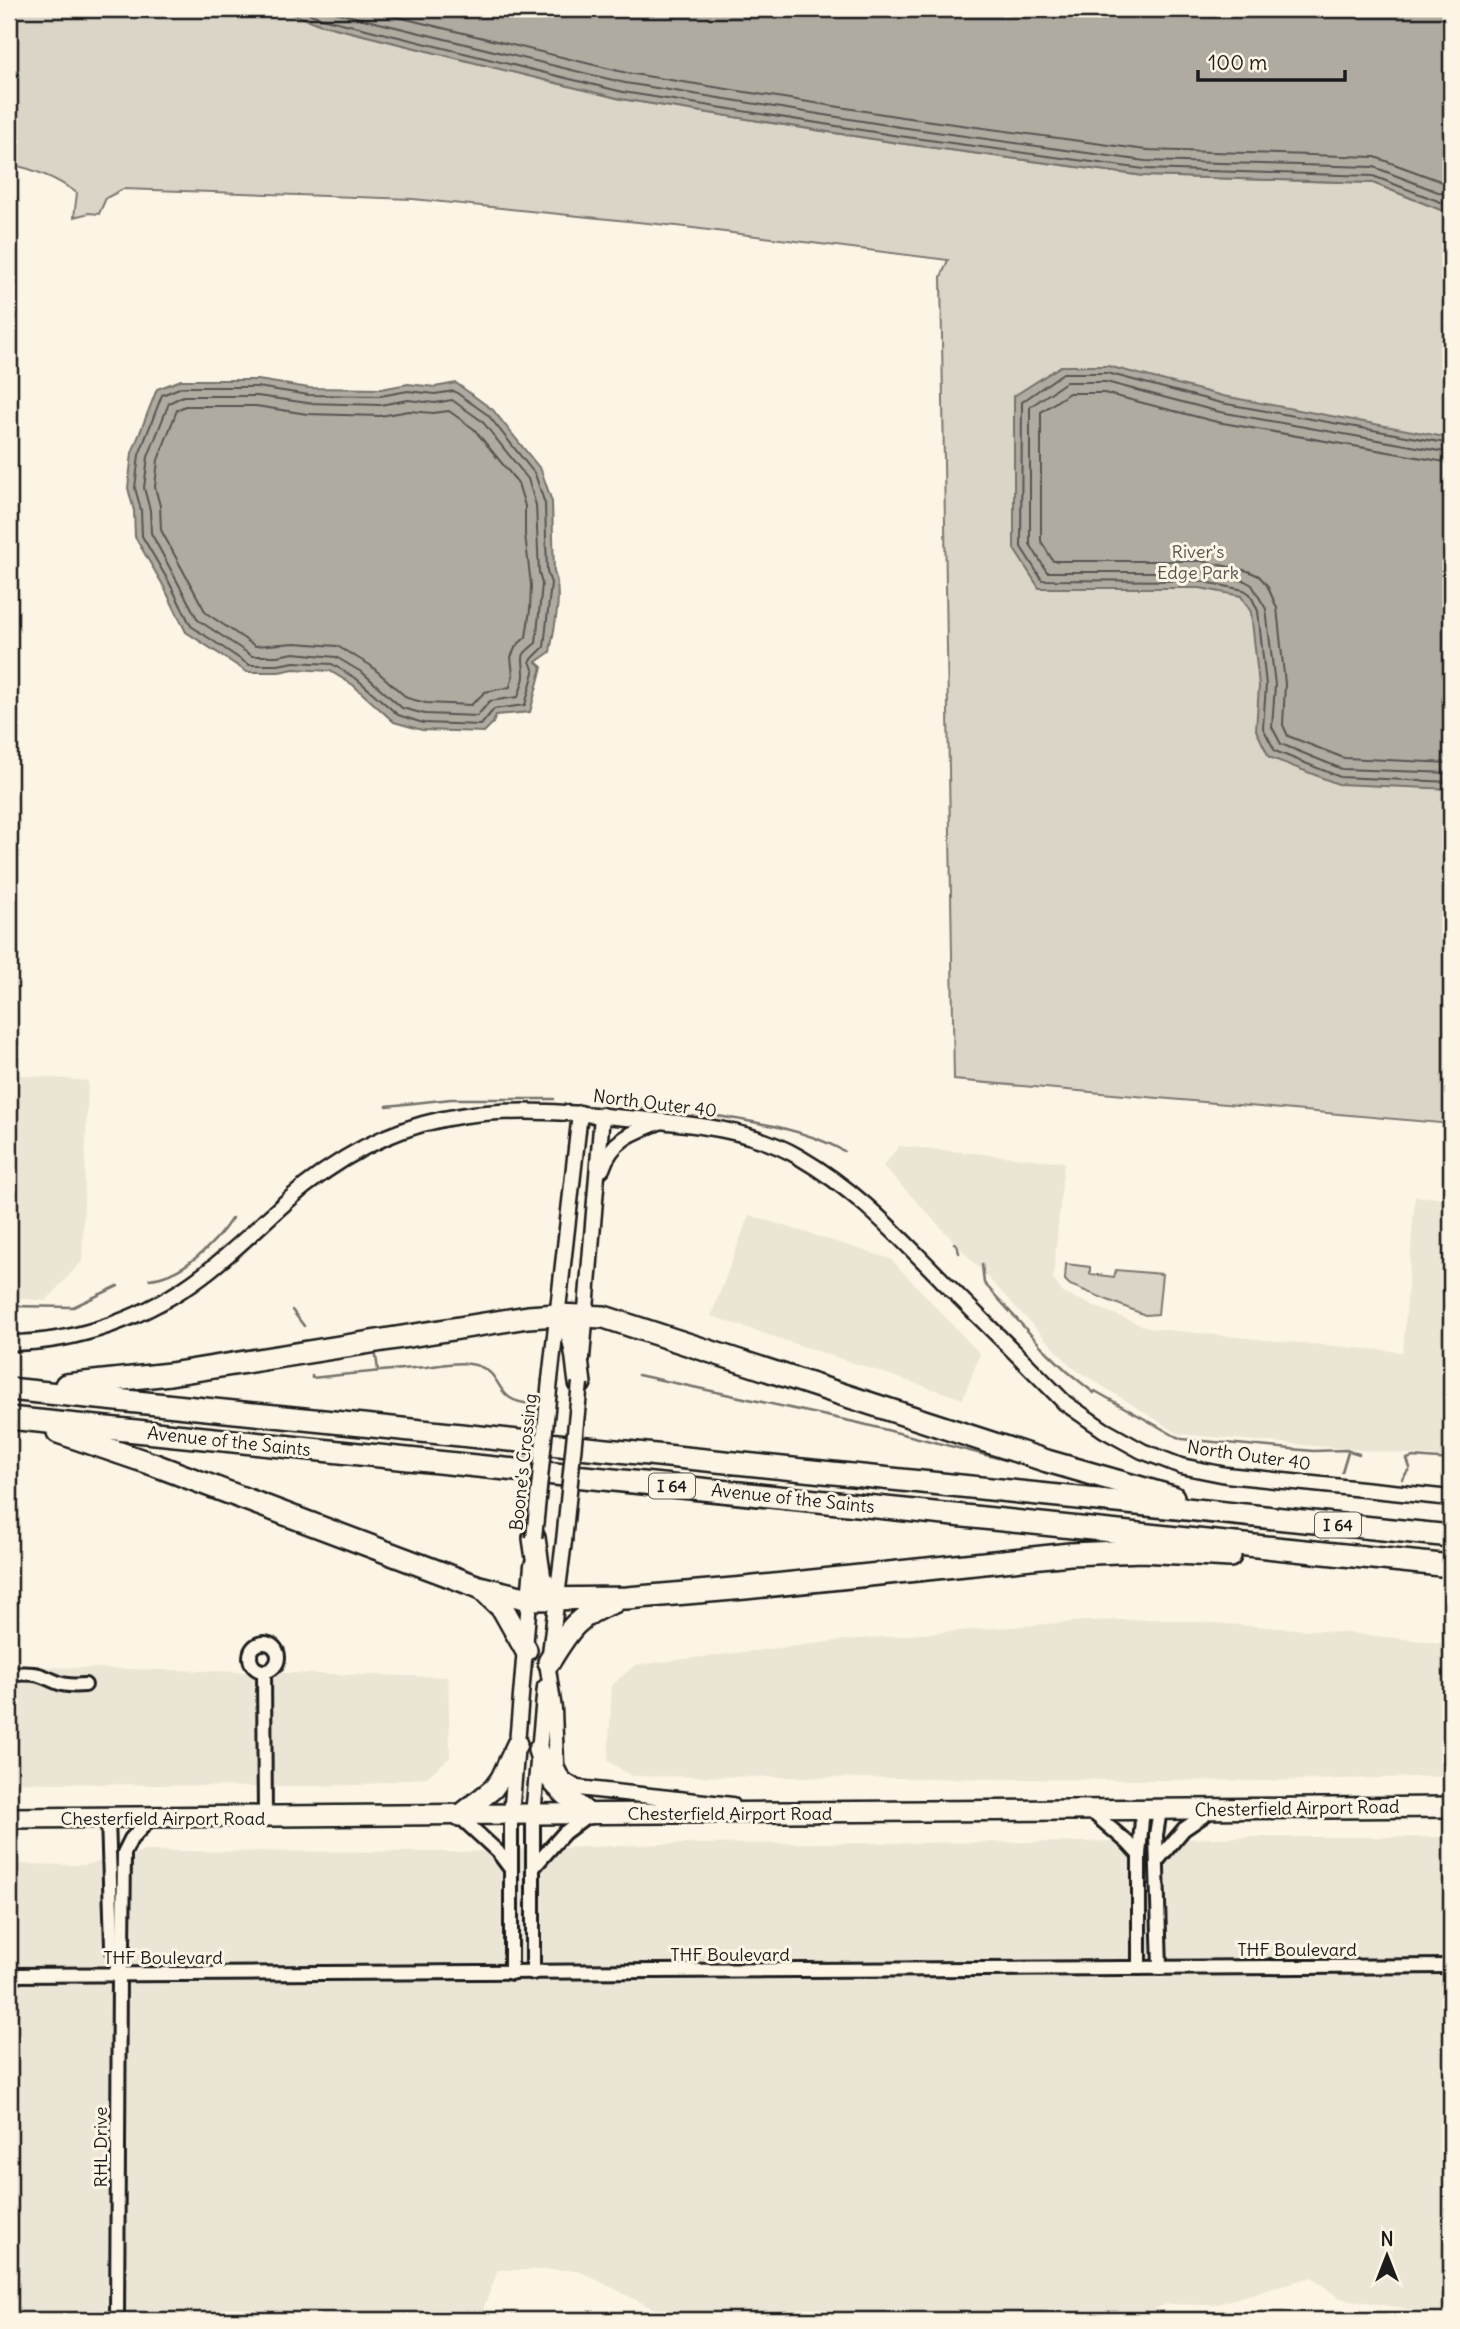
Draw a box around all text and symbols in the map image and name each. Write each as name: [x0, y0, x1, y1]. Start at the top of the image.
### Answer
scale bar: [1198, 38, 1344, 82]
text: 100 m: [1208, 49, 1267, 76]
park label: River's Edge Park: [1157, 540, 1239, 584]
street label: North Outer 40: [592, 1084, 718, 1122]
street label: Boone's Crossing: [504, 1392, 542, 1532]
street label: Avenue of the Saints: [146, 1421, 312, 1461]
street label: North Outer 40: [1186, 1435, 1312, 1475]
road number: I 64: [649, 1474, 695, 1498]
street label: Avenue of the Saints: [710, 1478, 876, 1518]
road number: I 64: [1315, 1512, 1361, 1538]
street label: Chesterfield Airport Road: [1194, 1795, 1400, 1821]
street label: Chesterfield Airport Road: [628, 1802, 833, 1825]
street label: Chesterfield Airport Road: [61, 1807, 266, 1830]
street label: THF Boulevard: [1237, 1938, 1357, 1961]
street label: THF Boulevard: [670, 1943, 790, 1966]
street label: THF Boulevard: [103, 1946, 223, 1969]
street label: RHL Drive: [89, 2106, 112, 2188]
north arrow: [1352, 2220, 1422, 2290]
text: N: [1380, 2227, 1394, 2251]

